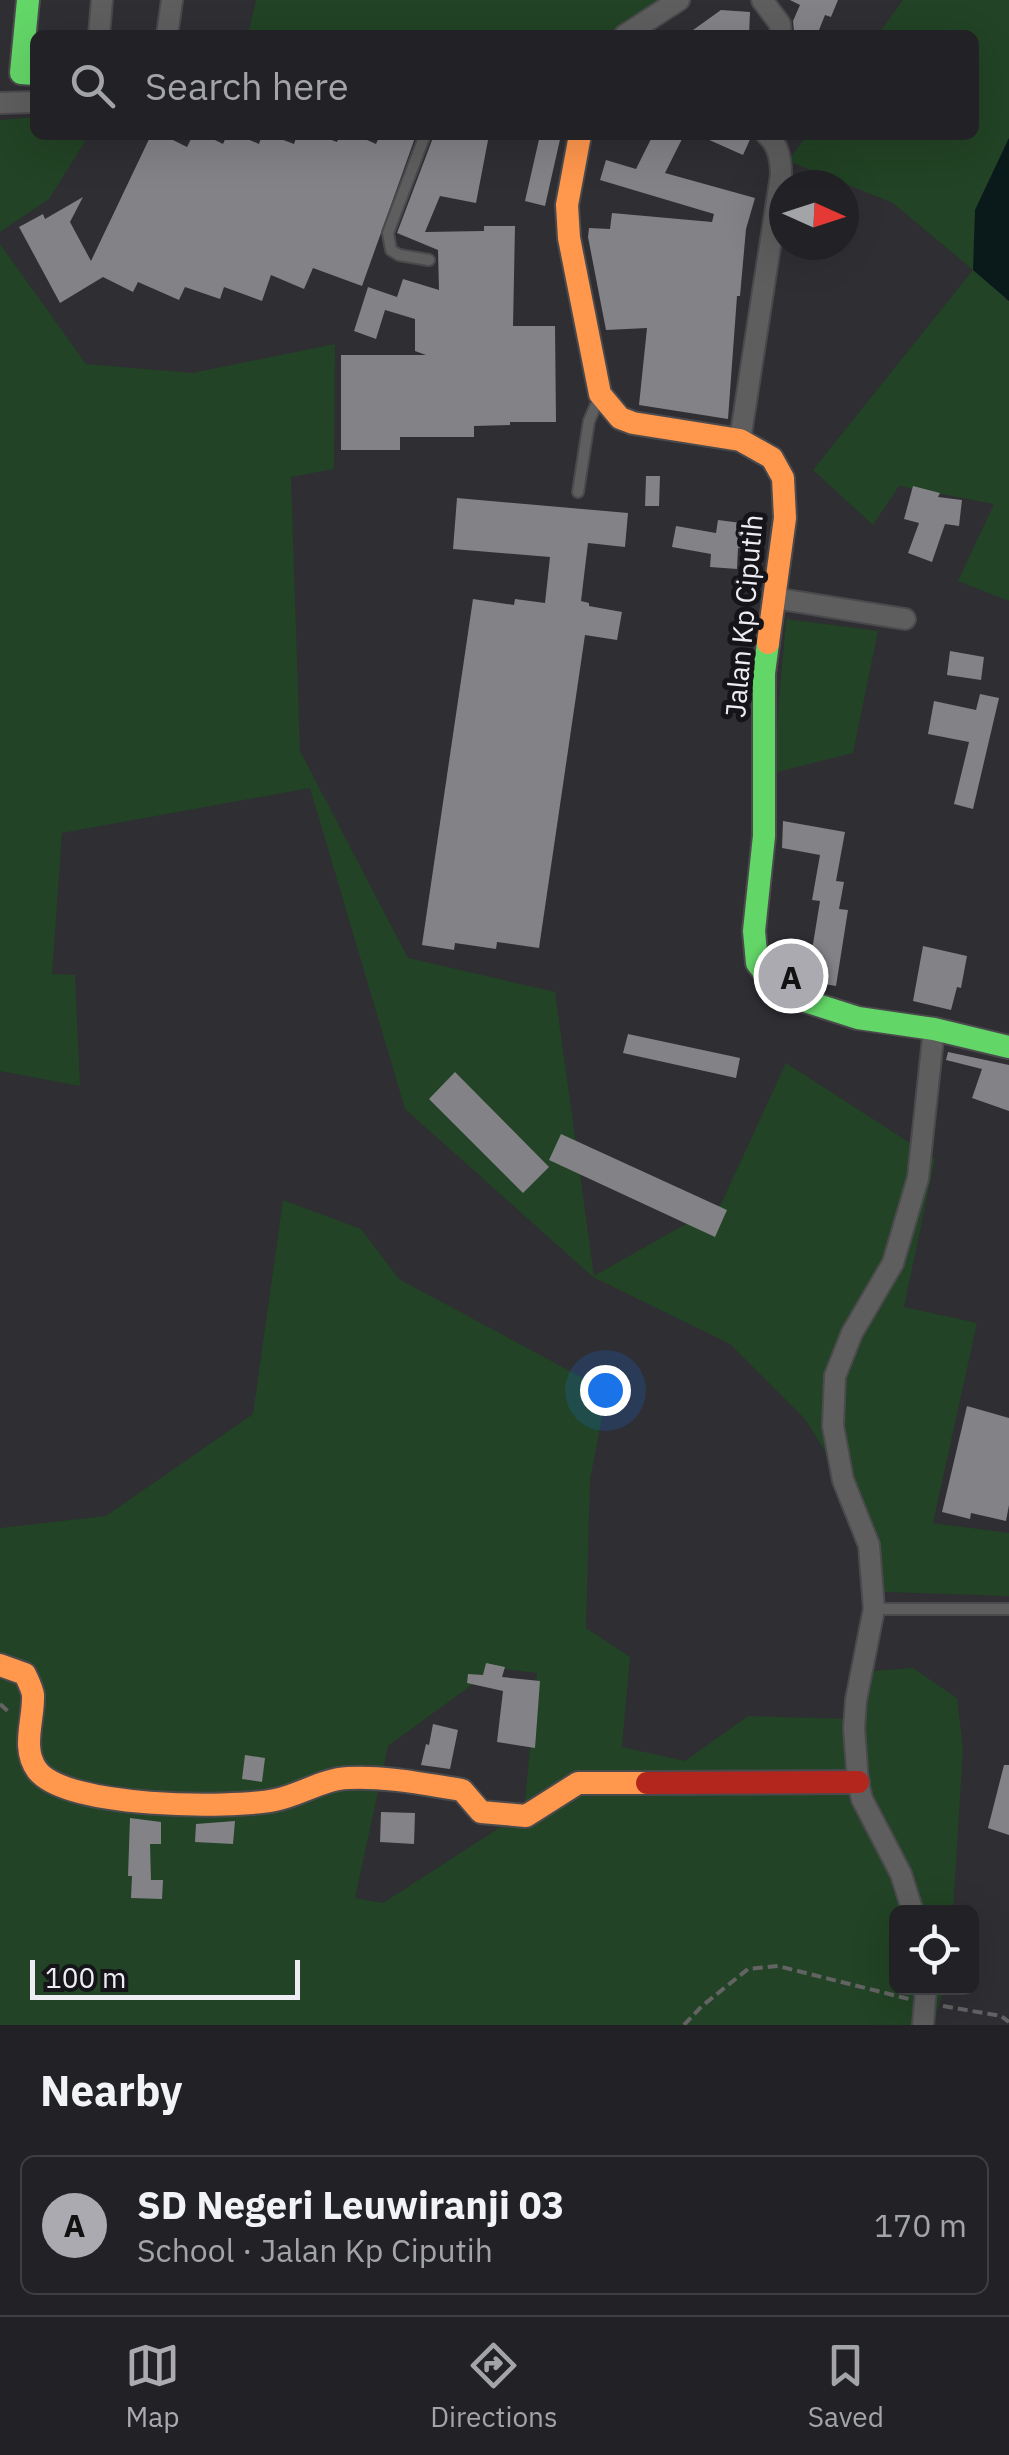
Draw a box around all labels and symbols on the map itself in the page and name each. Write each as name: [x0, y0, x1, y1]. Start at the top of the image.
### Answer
north arrow: [769, 170, 859, 260]
street label: Jalan Kp Ciputih: [716, 513, 771, 719]
pin: A: [758, 938, 824, 1014]
your location: [580, 1365, 631, 1416]
scale bar: [30, 1955, 300, 2000]

